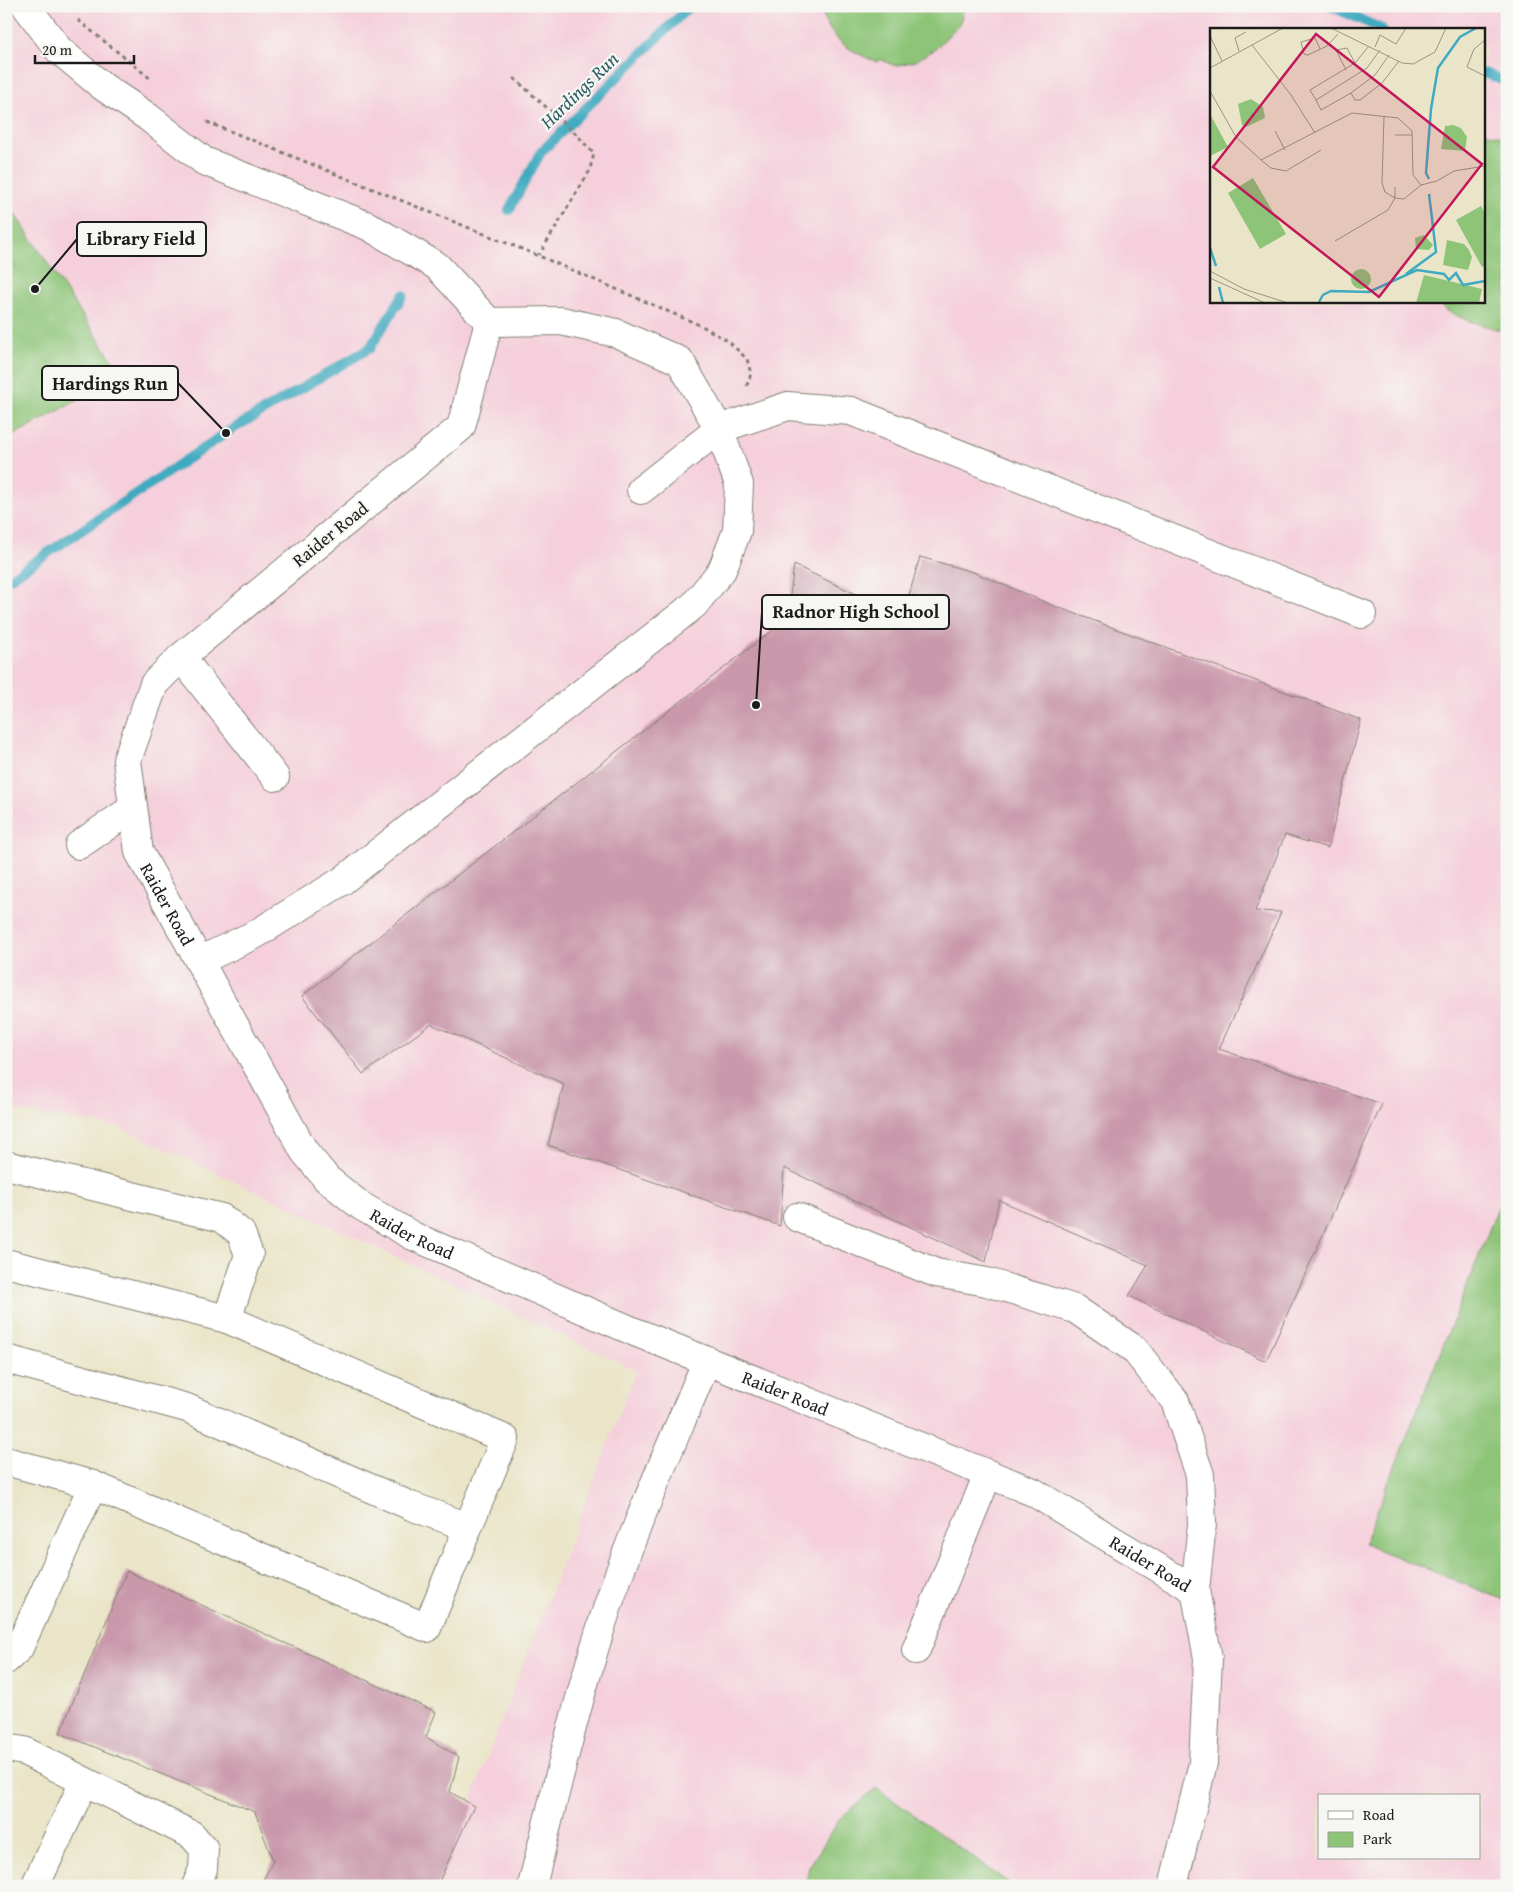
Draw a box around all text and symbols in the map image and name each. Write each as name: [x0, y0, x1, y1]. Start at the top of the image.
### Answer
inset map: [1210, 28, 1486, 302]
scale bar: [35, 32, 134, 64]
text: 20 m: [42, 39, 73, 60]
water label: Hardings Run: [533, 45, 625, 135]
callout: Library Field: [77, 222, 206, 256]
text: Library Field: [87, 224, 196, 252]
callout: Hardings Run: [42, 366, 178, 400]
text: Hardings Run: [52, 369, 169, 397]
street label: Raider Road: [286, 495, 374, 573]
callout: Radnor High School: [762, 595, 949, 629]
text: Radnor High School: [773, 597, 940, 625]
street label: Raider Road: [134, 858, 202, 951]
street label: Raider Road: [365, 1201, 459, 1266]
street label: Raider Road: [738, 1363, 833, 1422]
street label: Raider Road: [1105, 1528, 1197, 1598]
legend: [1318, 1794, 1480, 1860]
text: Road: [1363, 1804, 1394, 1825]
text: Park: [1363, 1828, 1392, 1849]

